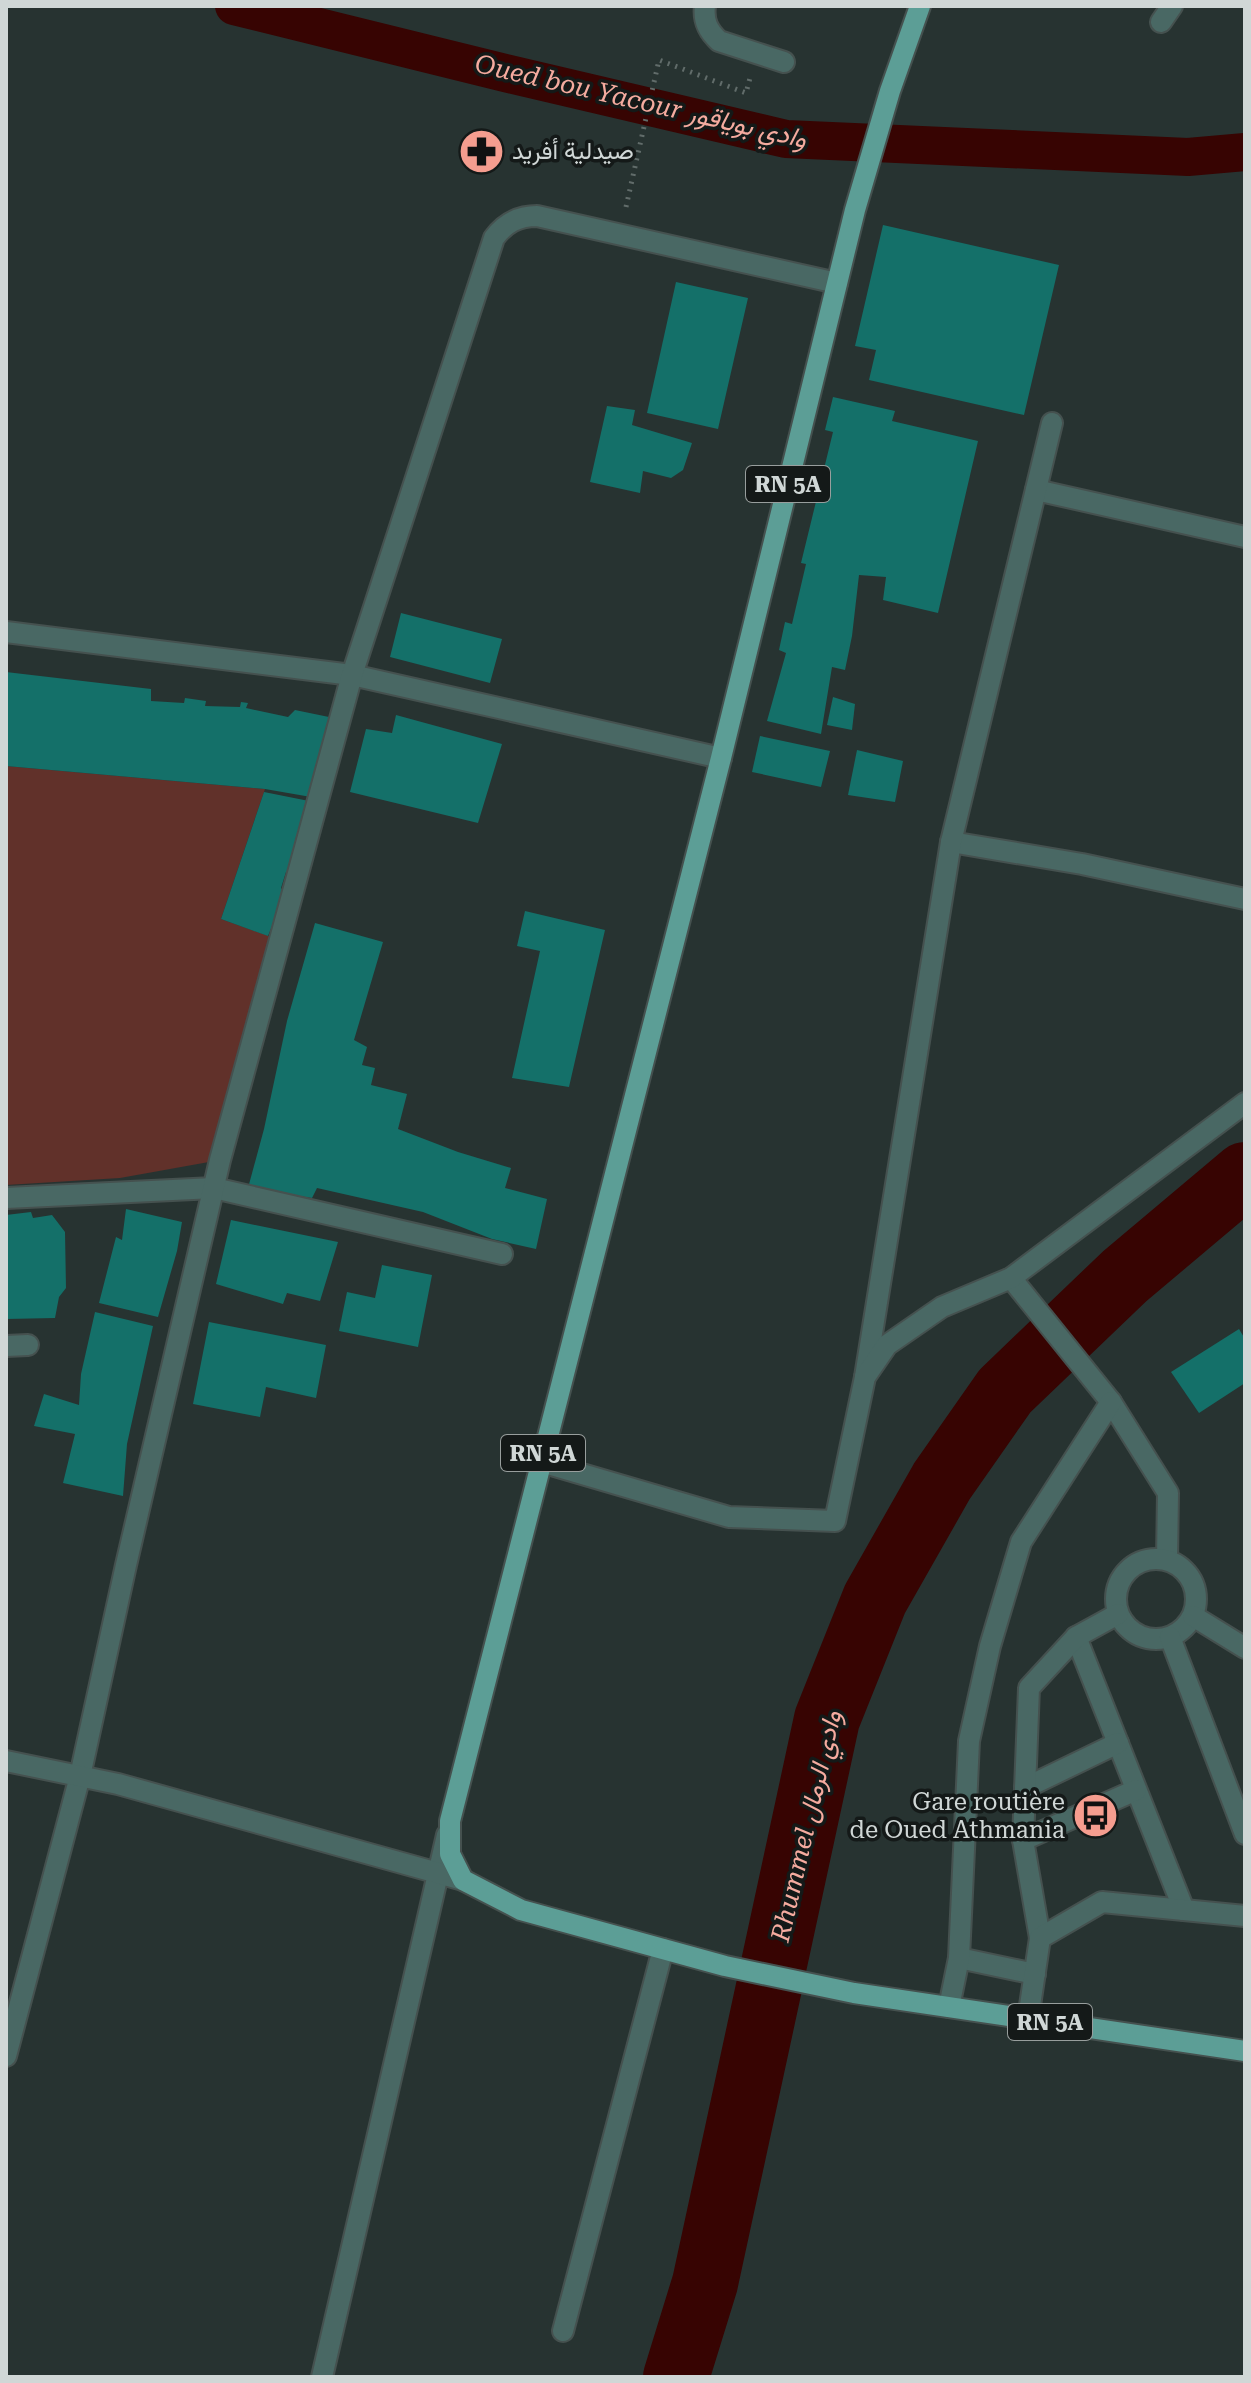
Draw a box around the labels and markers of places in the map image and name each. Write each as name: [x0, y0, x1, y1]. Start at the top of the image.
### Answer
pharmacy icon: صيدلية أفريد: [457, 127, 505, 175]
place label: صيدلية أفريد: [512, 137, 634, 166]
place label: Gare routière de Oued Athmania: [850, 1788, 1065, 1844]
bus stop icon: Gare routière de Oued Athmania: [1072, 1792, 1120, 1840]

